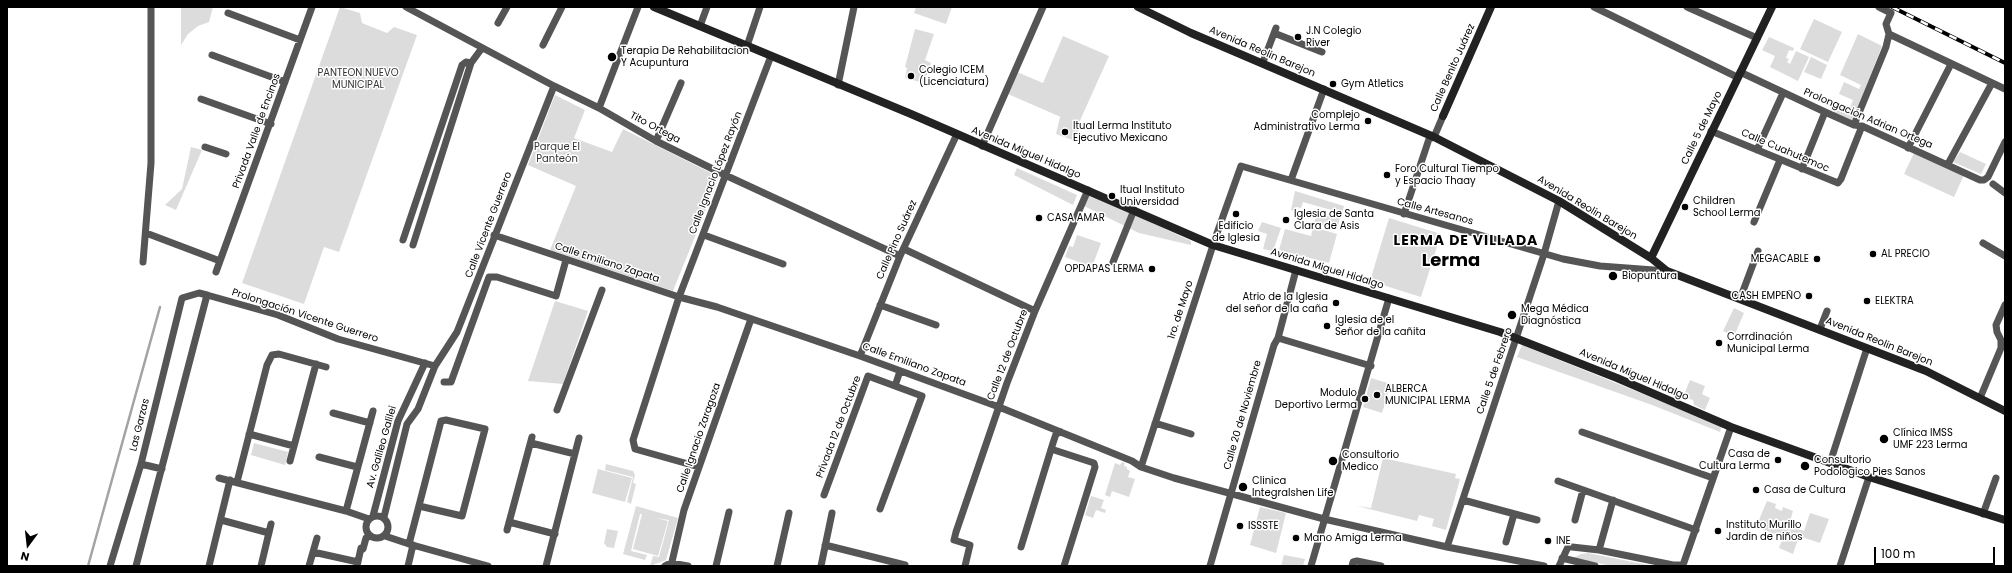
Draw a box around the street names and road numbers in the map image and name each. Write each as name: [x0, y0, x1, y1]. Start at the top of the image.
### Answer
street label: Calle Benito Juárez: [1428, 22, 1478, 114]
street label: Avenida Reolin Barejon: [1207, 24, 1317, 80]
street label: Privada Valle de Encinos: [231, 72, 283, 190]
street label: Prolongación Adrian Ortega: [1802, 86, 1934, 152]
street label: Calle 5 de Mayo: [1679, 89, 1725, 167]
street label: Tito Ortega: [628, 110, 682, 146]
street label: Calle Ignacio López Rayón: [687, 110, 745, 236]
street label: Avenida Miguel Hidalgo: [969, 124, 1083, 182]
street label: Calle Cuahutemoc: [1739, 127, 1831, 175]
street label: Calle Vicente Guerrero: [463, 170, 515, 280]
street label: Avenida Reolin Barejon: [1535, 173, 1639, 243]
street label: Calle Artesanos: [1395, 196, 1475, 228]
street label: Calle Pino Suárez: [874, 199, 920, 281]
street label: Calle Emiliano Zapata: [553, 240, 661, 286]
street label: Avenida Miguel Hidalgo: [1269, 246, 1385, 292]
street label: 1ro. de Mayo: [1166, 279, 1196, 341]
street label: Prolongación Vicente Guerrero: [230, 287, 380, 345]
street label: Calle 12 de Octubre: [985, 308, 1031, 402]
street label: Avenida Reolin Barejon: [1824, 315, 1934, 369]
street label: Calle 5 de Febrero: [1475, 326, 1515, 416]
street label: Calle Emiliano Zapata: [861, 341, 967, 389]
street label: Avenida Miguel Hidalgo: [1577, 346, 1691, 404]
street label: Calle 20 de Noviembre: [1222, 359, 1264, 471]
street label: Privada 12 de Octubre: [814, 374, 864, 480]
street label: Calle Ignacio Zaragoza: [675, 381, 723, 495]
street label: Las Garzas: [128, 397, 152, 453]
street label: Av. Galileo Galilei: [365, 405, 399, 489]

